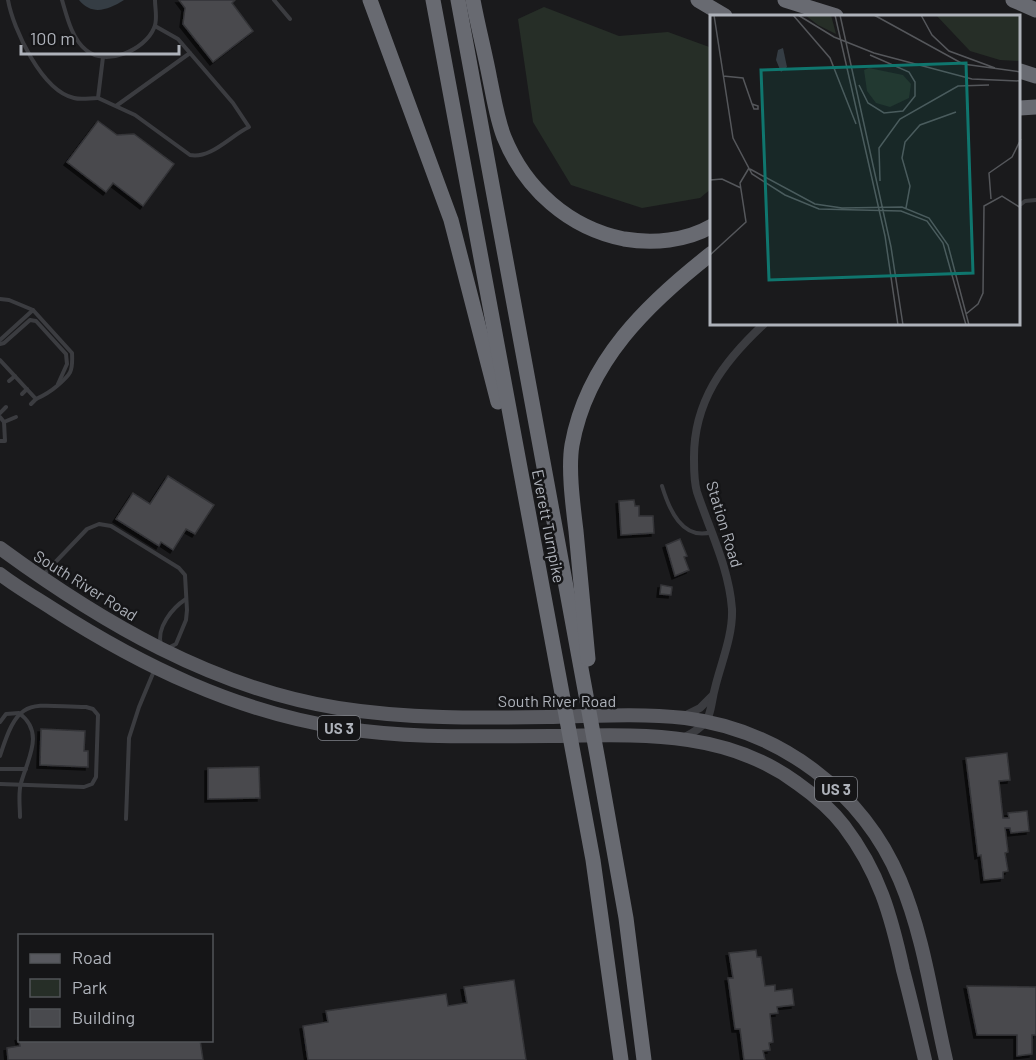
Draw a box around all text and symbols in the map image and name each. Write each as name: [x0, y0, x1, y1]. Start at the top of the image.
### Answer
inset map: [710, 15, 1021, 326]
scale bar: [21, 18, 178, 56]
text: 100 m: [30, 27, 75, 49]
street label: Everett Turnpike: [529, 468, 569, 584]
street label: Station Road: [703, 479, 747, 569]
street label: South River Road: [31, 546, 141, 624]
street label: South River Road: [498, 691, 616, 710]
road number: US 3: [318, 716, 360, 740]
road number: US 3: [815, 777, 857, 801]
legend: [18, 934, 213, 1042]
text: Road: [72, 946, 112, 968]
text: Park: [72, 976, 107, 998]
text: Building: [72, 1006, 135, 1028]

